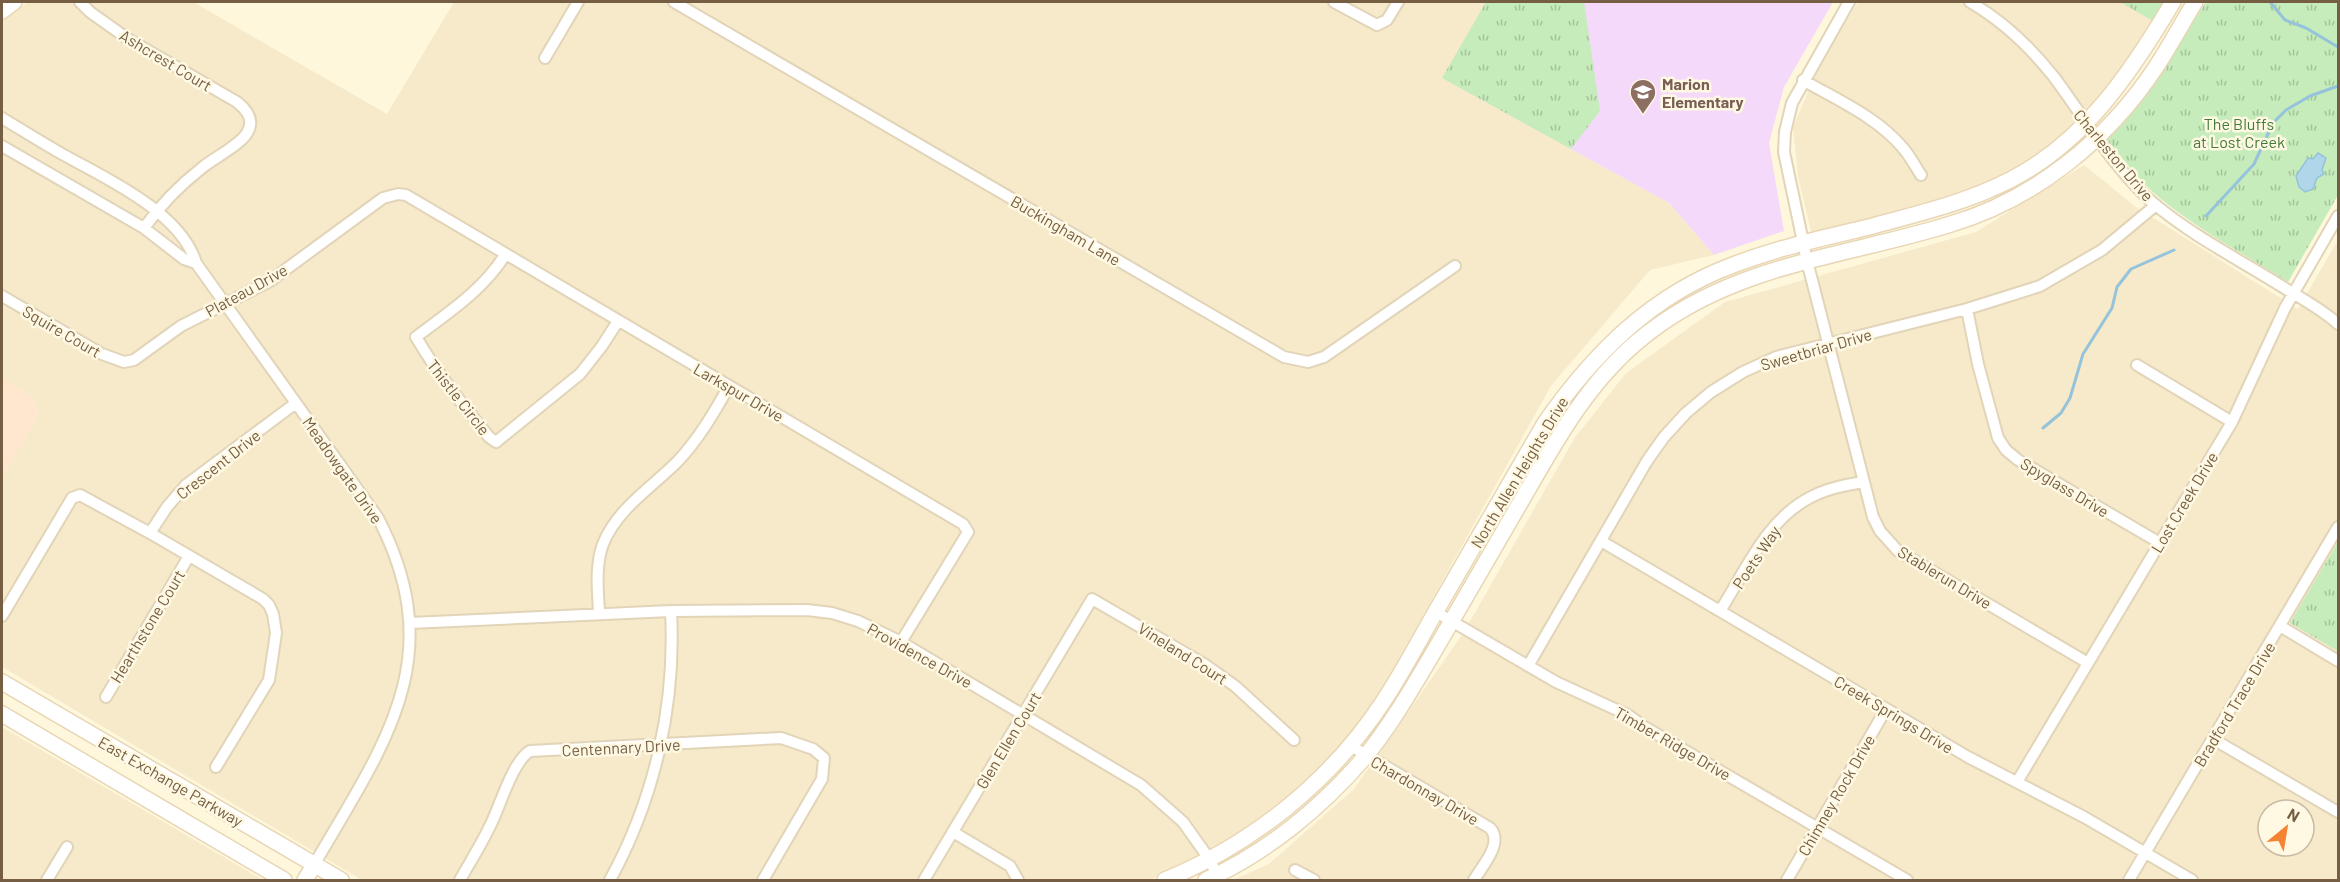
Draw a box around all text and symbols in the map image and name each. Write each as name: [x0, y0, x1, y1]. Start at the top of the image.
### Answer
street label: Ashcrest Court: [117, 25, 215, 95]
place label: Marion Elementary: [1662, 74, 1744, 111]
school or university icon: Marion Elementary: [1628, 77, 1658, 115]
street label: Charleston Drive: [2070, 105, 2158, 205]
park label: The Bluffs at Lost Creek: [2193, 114, 2285, 151]
street label: Buckingham Lane: [1008, 191, 1124, 269]
street label: Plateau Drive: [202, 260, 290, 320]
street label: Squire Court: [20, 301, 104, 361]
street label: Sweetbriar Drive: [1758, 324, 1874, 374]
street label: Thistle Circle: [424, 355, 494, 439]
street label: Larkspur Drive: [691, 359, 787, 425]
street label: North Allen Heights Drive: [1466, 393, 1572, 551]
street label: Meadowgate Drive: [299, 413, 387, 527]
street label: Crescent Drive: [172, 425, 264, 503]
street label: Lost Creek Drive: [2147, 448, 2221, 556]
street label: Spyglass Drive: [2017, 453, 2113, 521]
street label: Poets Way: [1728, 521, 1784, 592]
street label: Stablerun Drive: [1895, 542, 1995, 612]
street label: Hearthstone Court: [106, 566, 188, 686]
street label: Providence Drive: [864, 618, 976, 692]
street label: Vineland Court: [1135, 618, 1231, 688]
street label: Bradford Trace Drive: [2189, 638, 2279, 770]
street label: Creek Springs Drive: [1831, 671, 1957, 757]
street label: Glen Ellen Court: [972, 688, 1044, 792]
street label: Timber Ridge Drive: [1612, 702, 1734, 784]
street label: Chimney Rock Drive: [1794, 731, 1878, 859]
street label: East Exchange Parkway: [95, 732, 247, 830]
street label: Centennary Drive: [561, 734, 681, 760]
street label: Chardonnay Drive: [1368, 751, 1482, 829]
north arrow: [2256, 798, 2316, 858]
text: N: [2284, 804, 2303, 825]

